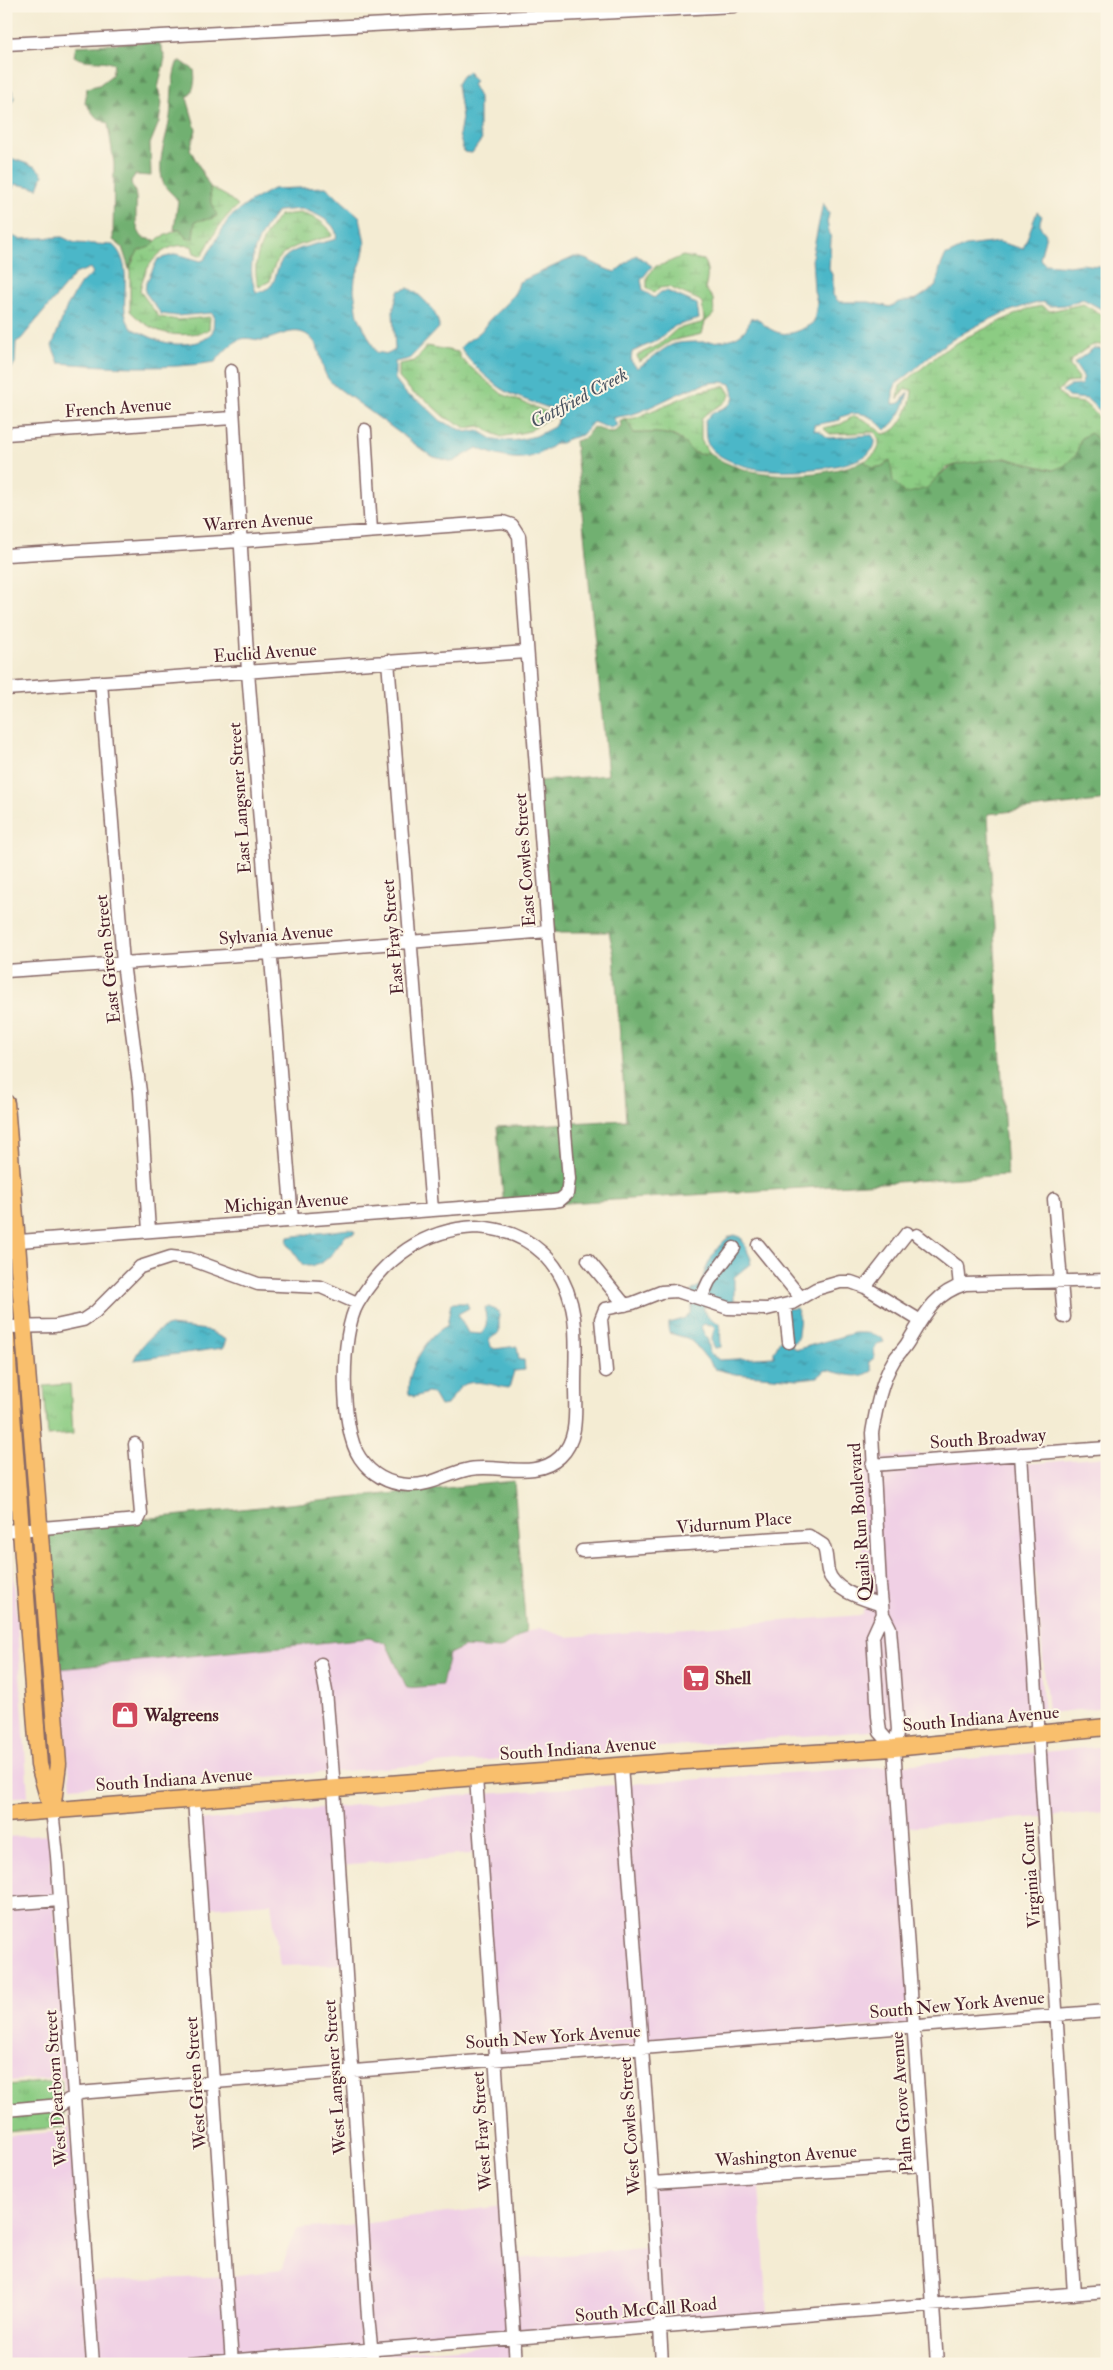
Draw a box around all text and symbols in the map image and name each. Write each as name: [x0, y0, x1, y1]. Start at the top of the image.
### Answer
water label: Gottfried Creek: [526, 362, 632, 434]
street label: French Avenue: [64, 393, 173, 423]
street label: Warren Avenue: [201, 507, 314, 537]
street label: Euclid Avenue: [213, 638, 318, 668]
street label: East Langsner Street: [223, 721, 257, 874]
street label: East Cowles Street: [509, 792, 541, 928]
street label: East Fray Street: [376, 878, 410, 996]
street label: East Green Street: [90, 893, 126, 1025]
street label: Sylvania Avenue: [218, 919, 334, 950]
street label: Michigan Avenue: [223, 1187, 350, 1219]
street label: South Broadway: [929, 1423, 1048, 1455]
street label: Quails Run Boulevard: [843, 1442, 877, 1602]
street label: Vidurnum Place: [675, 1506, 793, 1540]
supermarket icon: Shell: [681, 1663, 711, 1693]
place label: Shell: [715, 1667, 752, 1690]
shop icon: Walgreens: [110, 1700, 140, 1730]
street label: South Indiana Avenue: [902, 1701, 1061, 1737]
place label: Walgreens: [143, 1704, 219, 1727]
street label: South Indiana Avenue: [499, 1732, 658, 1766]
street label: South Indiana Avenue: [95, 1763, 254, 1797]
street label: Virginia Court: [1016, 1821, 1046, 1929]
street label: South New York Avenue: [869, 1986, 1046, 2024]
street label: West Langsner Street: [318, 1998, 352, 2156]
street label: West Dearborn Street: [39, 2009, 73, 2168]
street label: West Green Street: [180, 2016, 212, 2151]
street label: South New York Avenue: [465, 2019, 642, 2055]
street label: Palm Grove Avenue: [886, 2030, 918, 2173]
street label: West Cowles Street: [614, 2056, 646, 2197]
street label: West Fray Street: [466, 2070, 498, 2193]
street label: Washington Avenue: [713, 2140, 858, 2173]
street label: South McCall Road: [574, 2292, 718, 2328]

